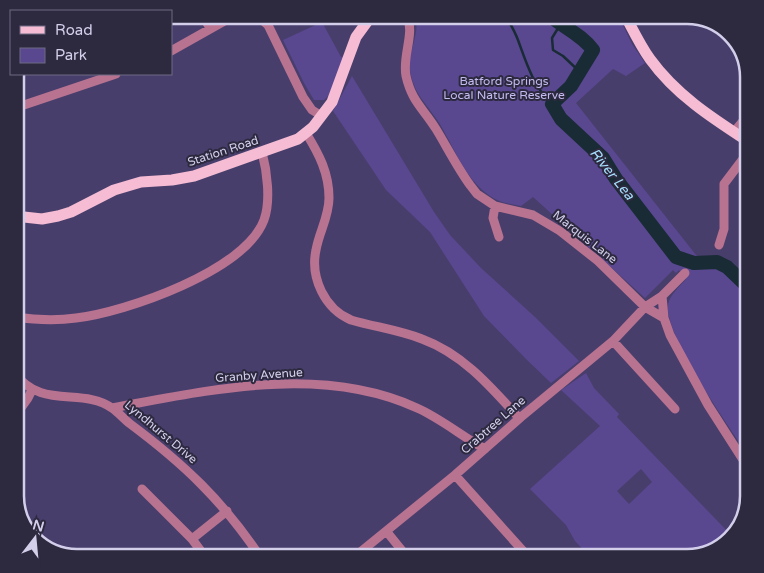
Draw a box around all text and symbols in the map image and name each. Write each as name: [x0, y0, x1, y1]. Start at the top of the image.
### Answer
legend: [10, 10, 172, 75]
text: Road: [55, 21, 93, 39]
text: Park: [55, 46, 87, 64]
park label: Batford Springs Local Nature Reserve: [443, 74, 565, 102]
street label: Station Road: [186, 133, 260, 169]
water label: River Lea: [586, 145, 639, 204]
street label: Marquis Lane: [550, 208, 620, 266]
street label: Granby Avenue: [215, 365, 303, 385]
street label: Crabtree Lane: [458, 393, 528, 457]
street label: Lyndhurst Drive: [122, 398, 200, 467]
north arrow: [10, 513, 60, 563]
text: N: [31, 516, 46, 536]

